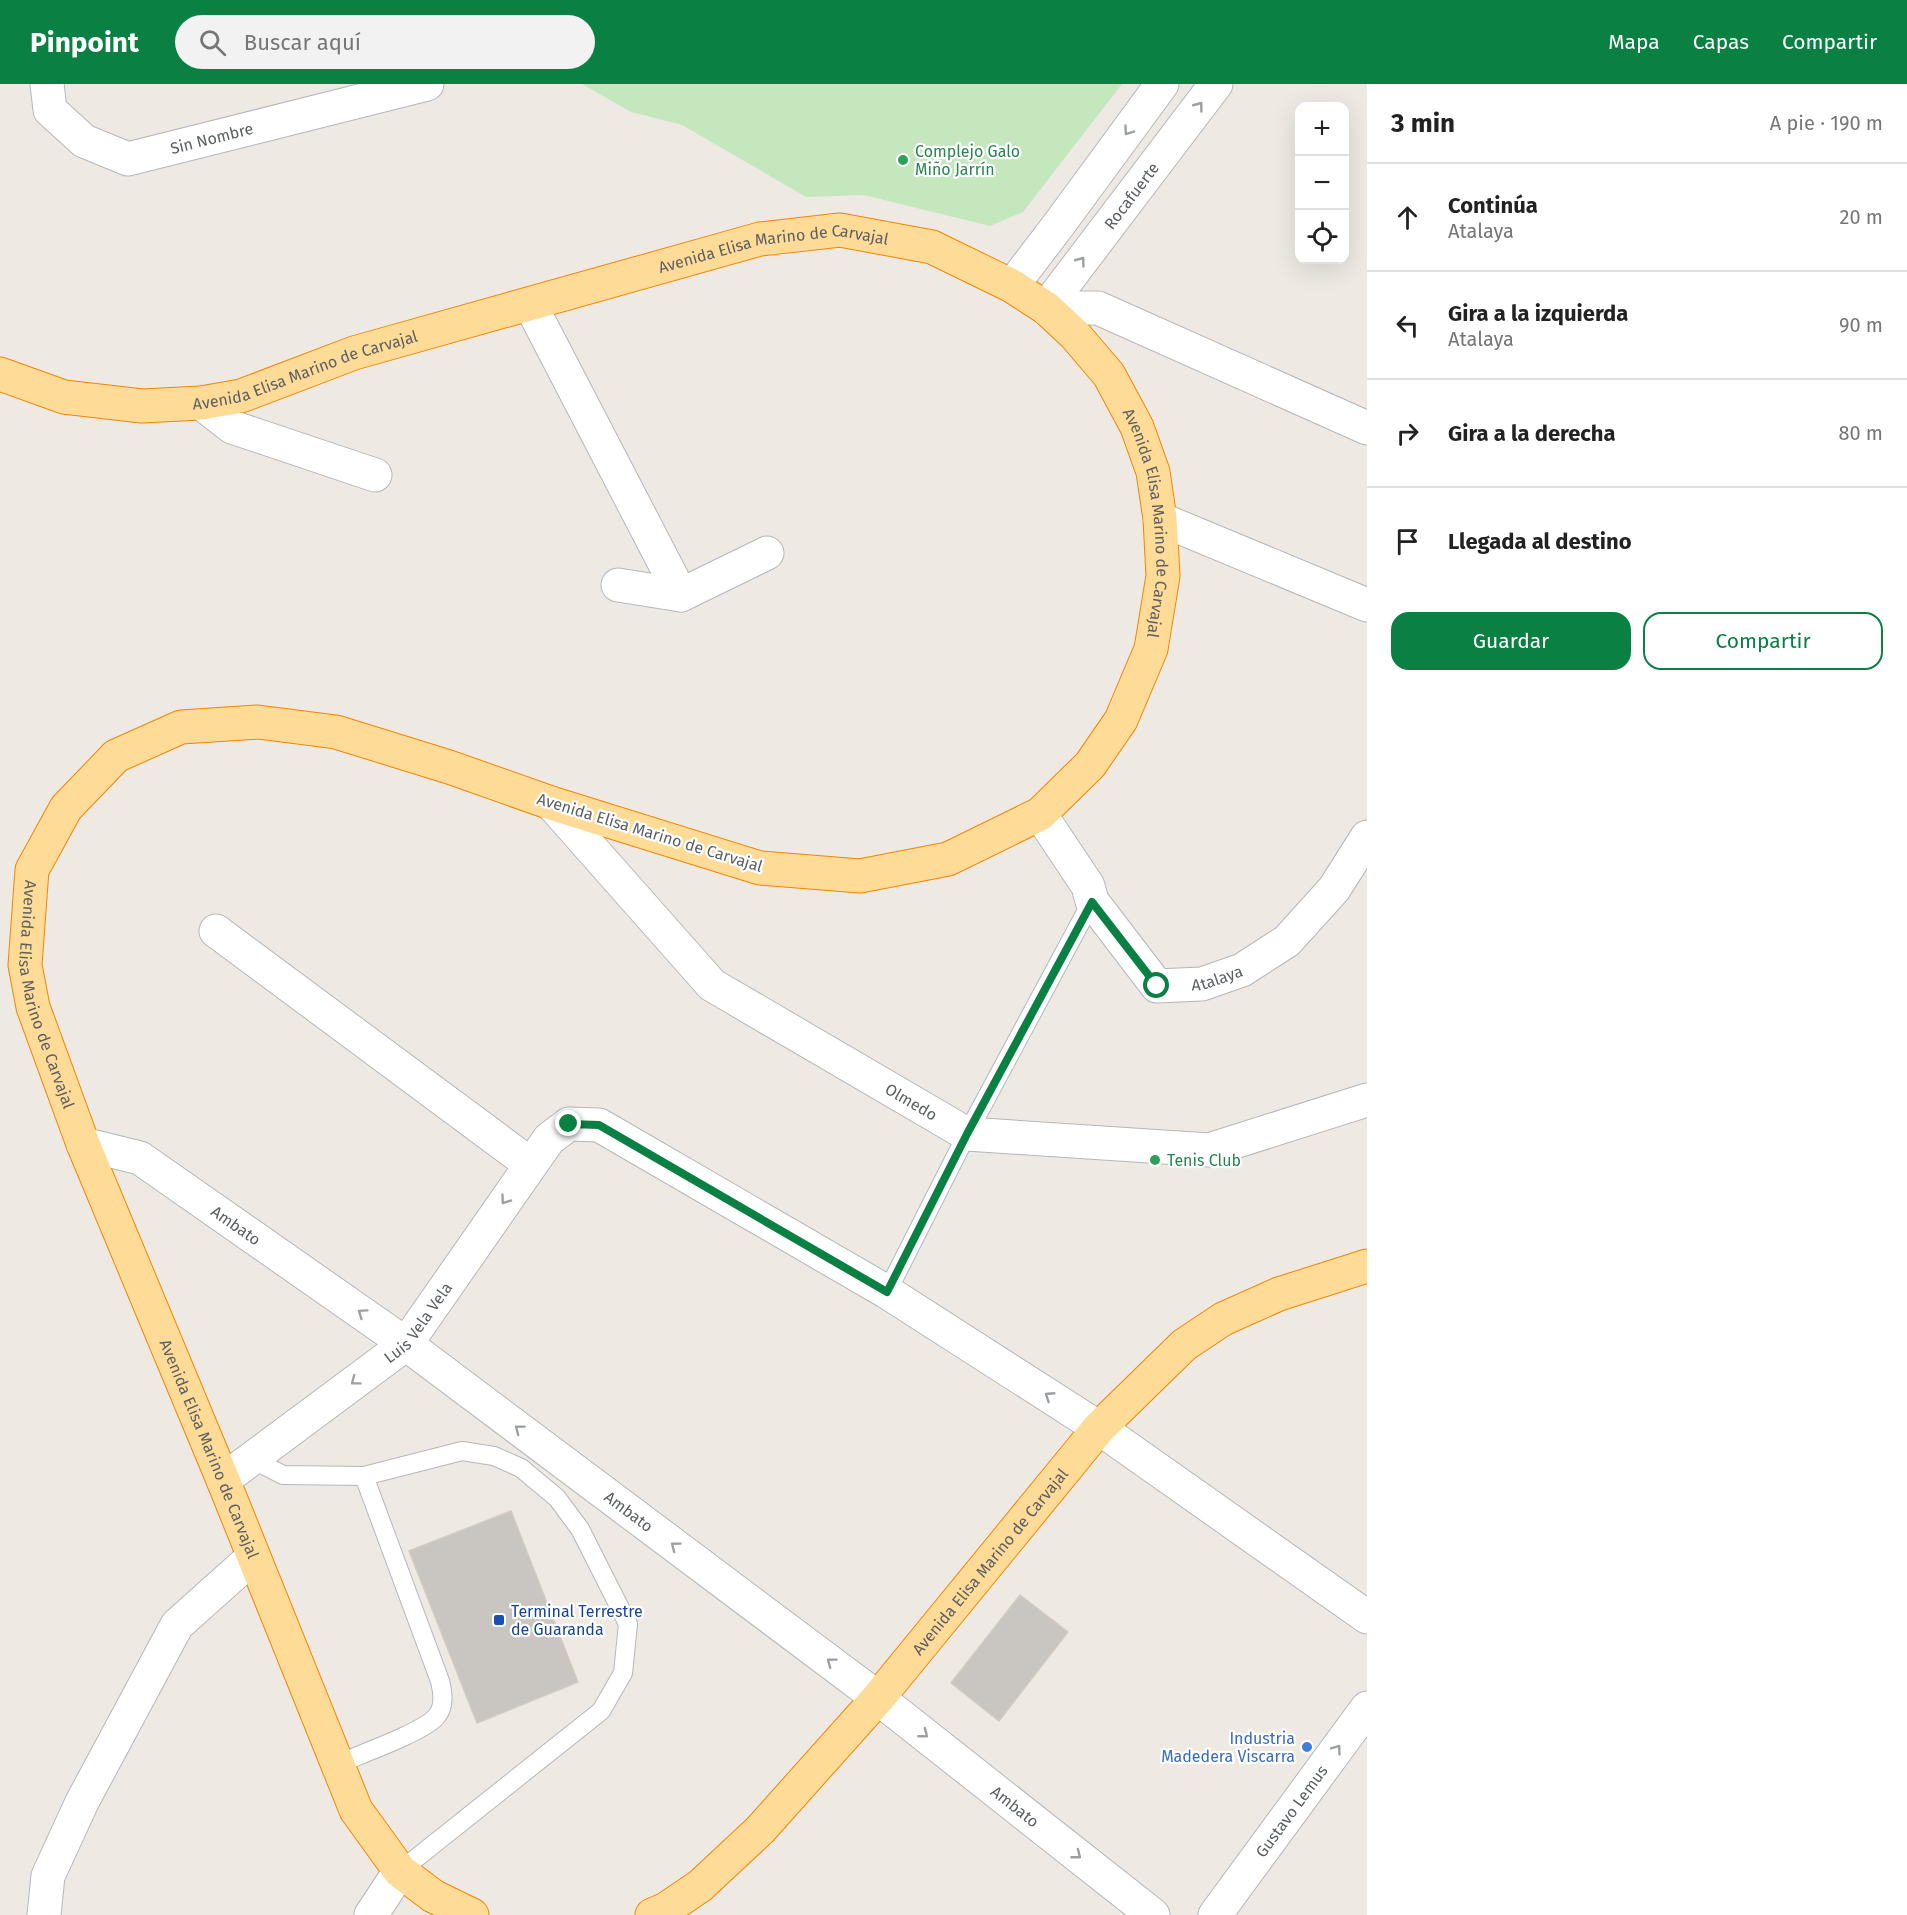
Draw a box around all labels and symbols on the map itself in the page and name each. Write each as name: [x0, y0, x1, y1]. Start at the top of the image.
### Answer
one-way arrow: [1192, 102, 1203, 113]
street label: Sin Nombre: [168, 119, 255, 158]
one-way arrow: [1124, 125, 1135, 136]
place label: Complejo Galo Miño Jarrín: [915, 142, 1020, 179]
marker: Complejo Galo Miño Jarrín: [896, 153, 910, 167]
street label: Rocafuerte: [1100, 159, 1163, 233]
street label: Avenida Elisa Marino de Carvajal: [656, 221, 890, 277]
one-way arrow: [1074, 257, 1085, 268]
street label: Avenida Elisa Marino de Carvajal: [192, 327, 420, 413]
street label: Avenida Elisa Marino de Carvajal: [1119, 405, 1172, 640]
street label: Avenida Elisa Marino de Carvajal: [535, 789, 765, 876]
street label: Avenida Elisa Marino de Carvajal: [15, 879, 78, 1112]
street label: Atalaya: [1191, 962, 1245, 994]
route start: [1143, 972, 1169, 998]
street label: Olmedo: [882, 1079, 941, 1125]
route end: [555, 1110, 581, 1136]
place label: Tenis Club: [1167, 1151, 1241, 1170]
marker: Tenis Club: [1148, 1153, 1162, 1167]
one-way arrow: [501, 1194, 512, 1205]
street label: Ambato: [208, 1202, 264, 1249]
street label: Luis Vela Vela: [380, 1279, 456, 1367]
one-way arrow: [358, 1309, 369, 1320]
street label: Avenida Elisa Marino de Carvajal: [155, 1337, 263, 1562]
one-way arrow: [351, 1374, 362, 1385]
one-way arrow: [1045, 1392, 1056, 1403]
one-way arrow: [515, 1425, 526, 1436]
street label: Avenida Elisa Marino de Carvajal: [908, 1464, 1072, 1659]
street label: Ambato: [601, 1487, 657, 1536]
one-way arrow: [671, 1542, 682, 1553]
place label: Terminal Terrestre de Guaranda: [511, 1602, 643, 1639]
marker: Terminal Terrestre de Guaranda: [492, 1613, 506, 1627]
one-way arrow: [827, 1659, 838, 1670]
one-way arrow: [917, 1726, 928, 1737]
place label: Industria Madedera Viscarra: [1161, 1729, 1295, 1766]
marker: Industria Madedera Viscarra: [1300, 1740, 1314, 1754]
one-way arrow: [1330, 1745, 1341, 1756]
street label: Gustavo Lemus: [1252, 1762, 1332, 1861]
street label: Ambato: [987, 1782, 1043, 1831]
one-way arrow: [1070, 1847, 1081, 1858]

